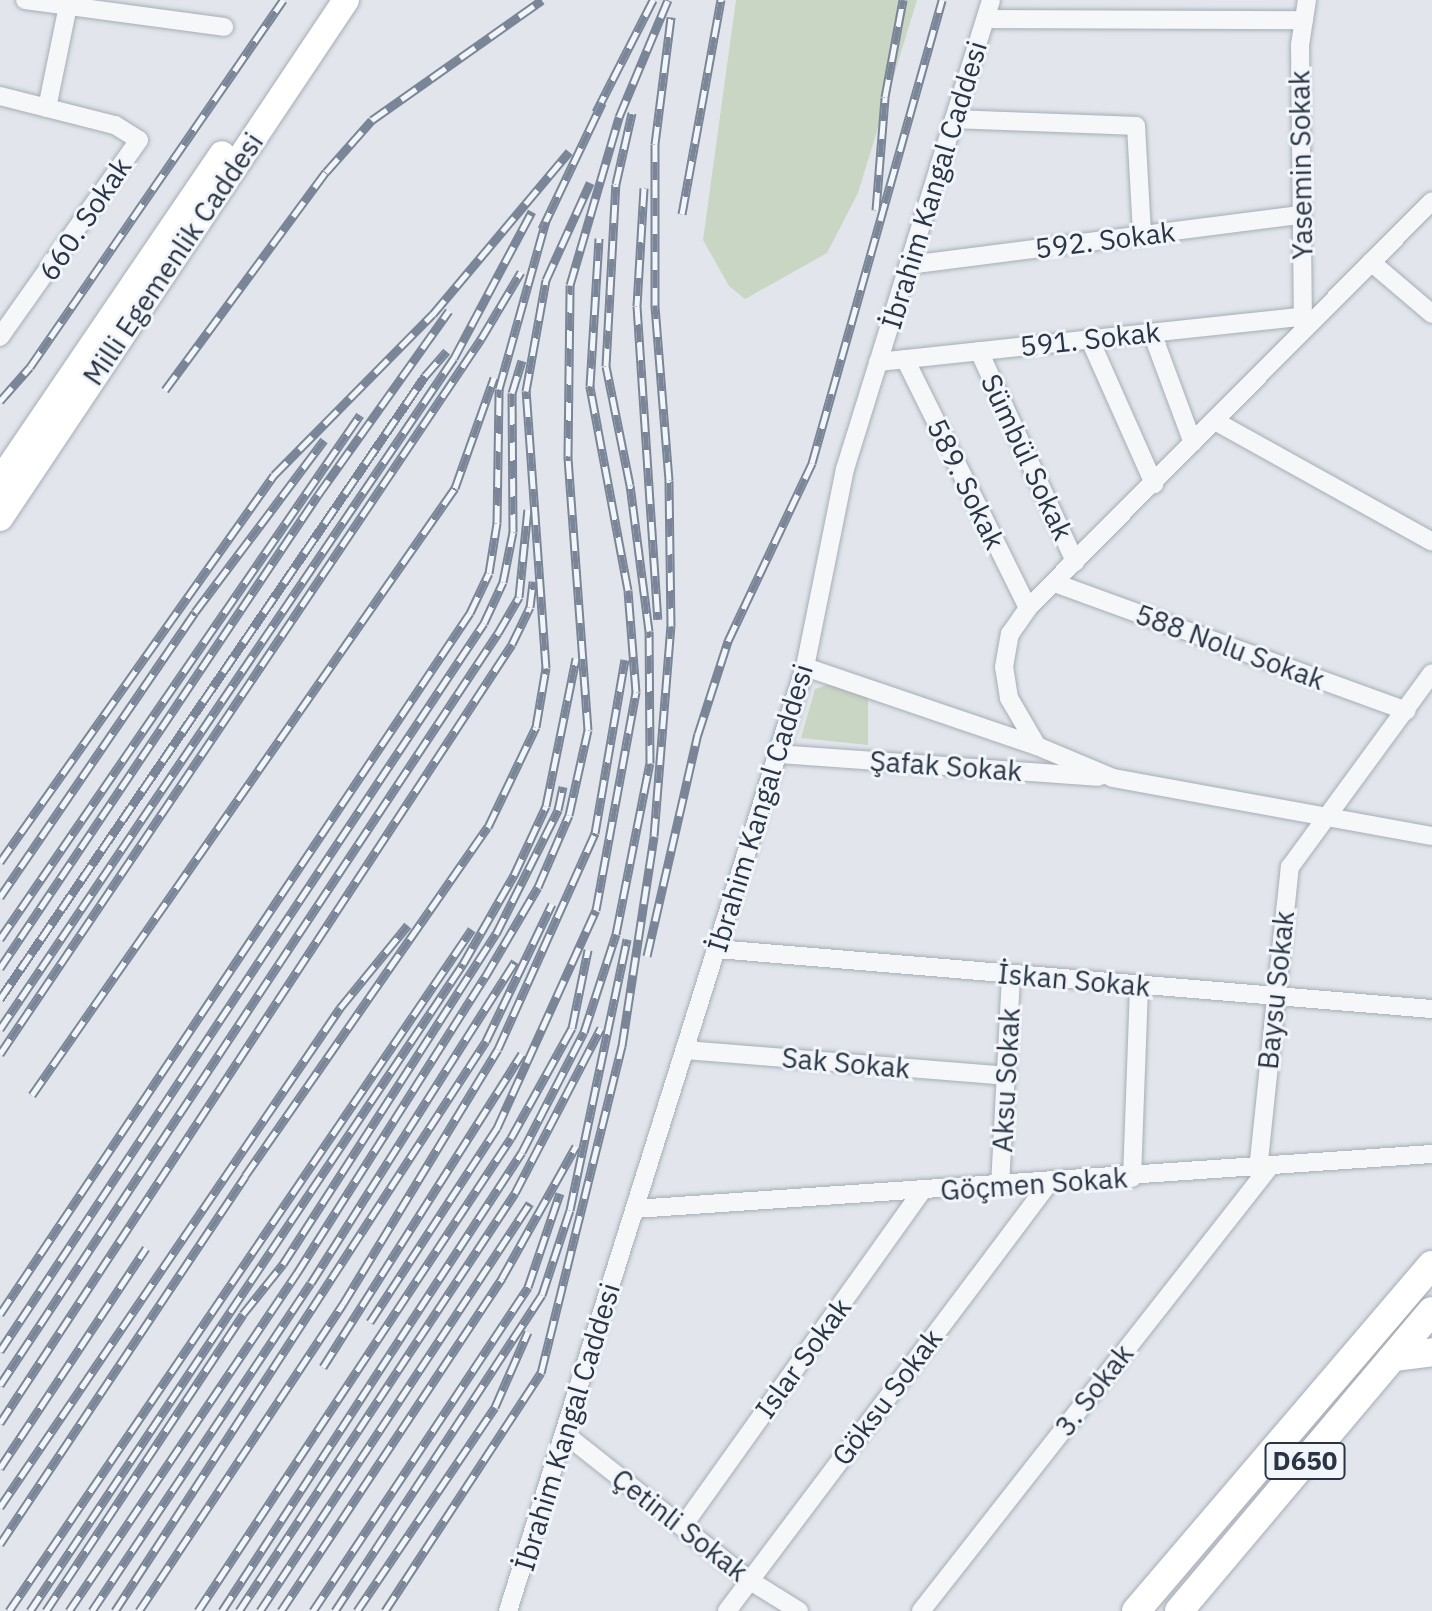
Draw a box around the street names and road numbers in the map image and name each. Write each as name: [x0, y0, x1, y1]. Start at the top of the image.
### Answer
street label: İbrahim Kangal Caddesi: [874, 37, 994, 333]
street label: Yasemin Sokak: [1283, 70, 1319, 260]
street label: Milli Egemenlik Caddesi: [76, 126, 270, 392]
street label: 660. Sokak: [32, 151, 138, 287]
street label: 592. Sokak: [1033, 215, 1177, 265]
street label: 591. Sokak: [1018, 315, 1162, 363]
street label: Sümbül Sokak: [974, 369, 1080, 545]
street label: 589. Sokak: [920, 413, 1012, 555]
street label: 588 Nolu Sokak: [1131, 597, 1329, 697]
street label: İbrahim Kangal Caddesi: [700, 660, 820, 956]
street label: Şafak Sokak: [869, 744, 1023, 788]
street label: Baysu Sokak: [1251, 909, 1301, 1071]
street label: İskan Sokak: [996, 957, 1152, 1003]
street label: Aksu Sokak: [985, 1007, 1027, 1153]
street label: Sak Sokak: [780, 1041, 912, 1085]
street label: Göçmen Sokak: [939, 1161, 1129, 1207]
street label: İbrahim Kangal Caddesi: [507, 1279, 627, 1575]
street label: Islar Sokak: [748, 1291, 858, 1425]
street label: Göksu Sokak: [825, 1322, 949, 1472]
street label: 3. Sokak: [1048, 1337, 1140, 1443]
road number: D650: [1263, 1439, 1347, 1483]
street label: Çetinli Sokak: [605, 1462, 755, 1588]

